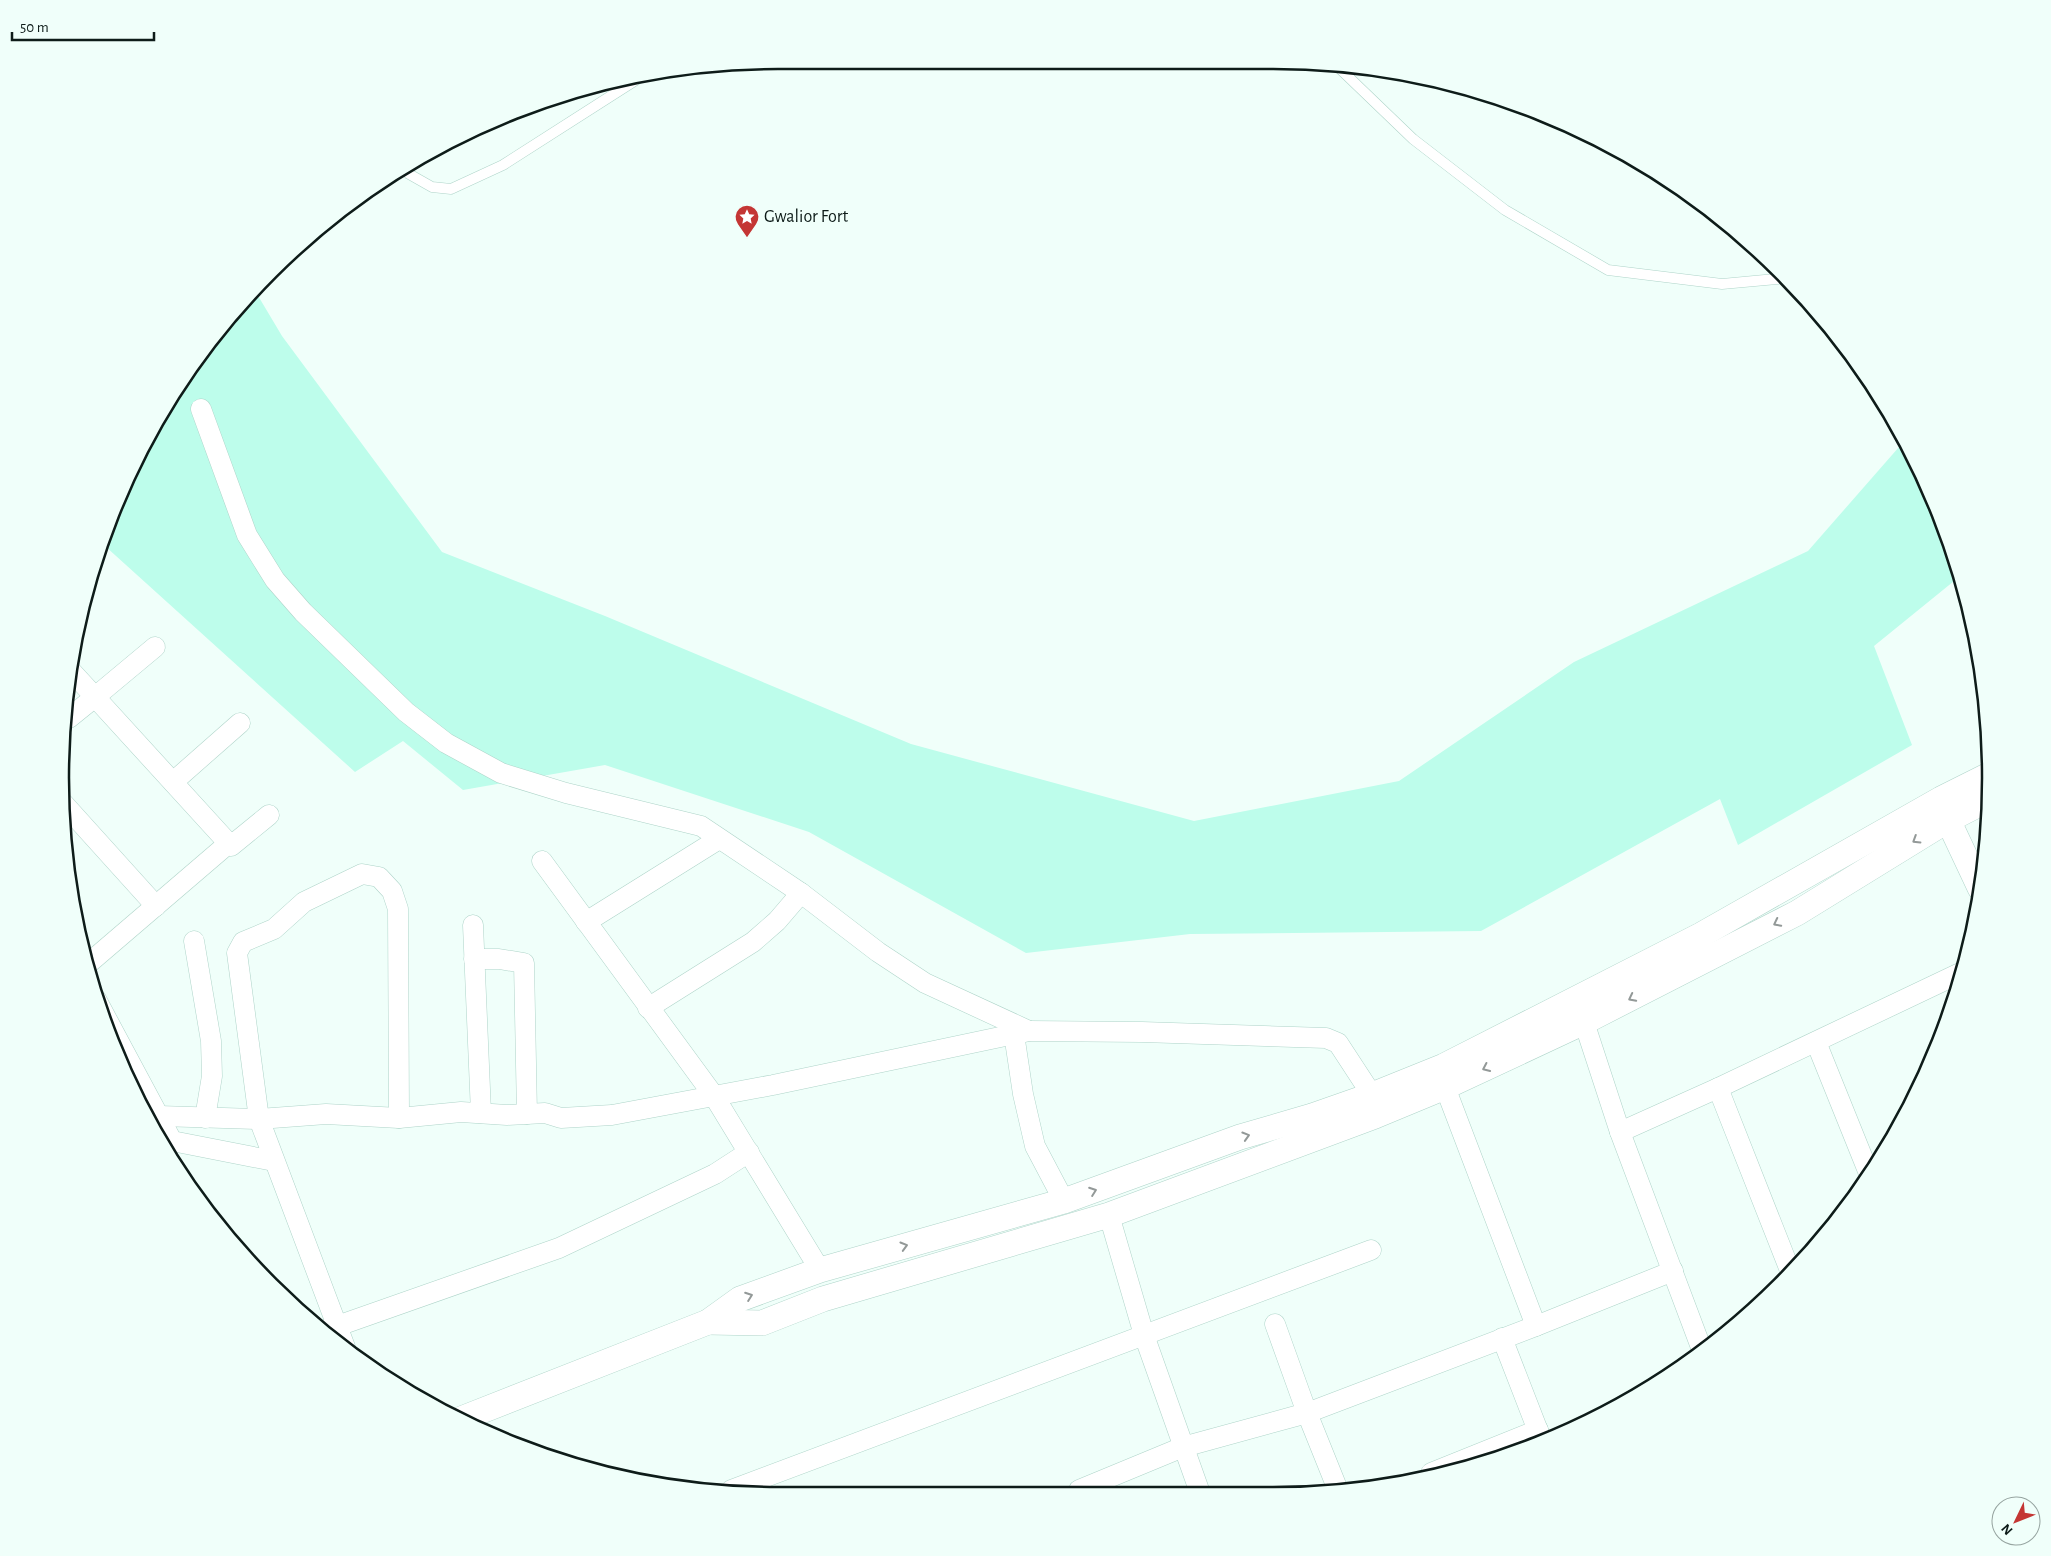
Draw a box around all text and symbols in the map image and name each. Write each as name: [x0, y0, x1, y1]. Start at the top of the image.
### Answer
scale bar: [12, 10, 155, 42]
text: 50 m: [20, 20, 49, 35]
place icon: Gwalior Fort: [734, 204, 760, 238]
place label: Gwalior Fort: [764, 208, 848, 226]
one-way arrow: [1912, 833, 1921, 843]
one-way arrow: [1773, 917, 1782, 927]
one-way arrow: [1628, 992, 1637, 1002]
one-way arrow: [1482, 1062, 1491, 1073]
one-way arrow: [1241, 1131, 1250, 1141]
one-way arrow: [1088, 1186, 1097, 1197]
one-way arrow: [899, 1242, 907, 1252]
one-way arrow: [744, 1292, 753, 1302]
north arrow: [1991, 1496, 2041, 1546]
text: N: [1999, 1521, 2016, 1538]

